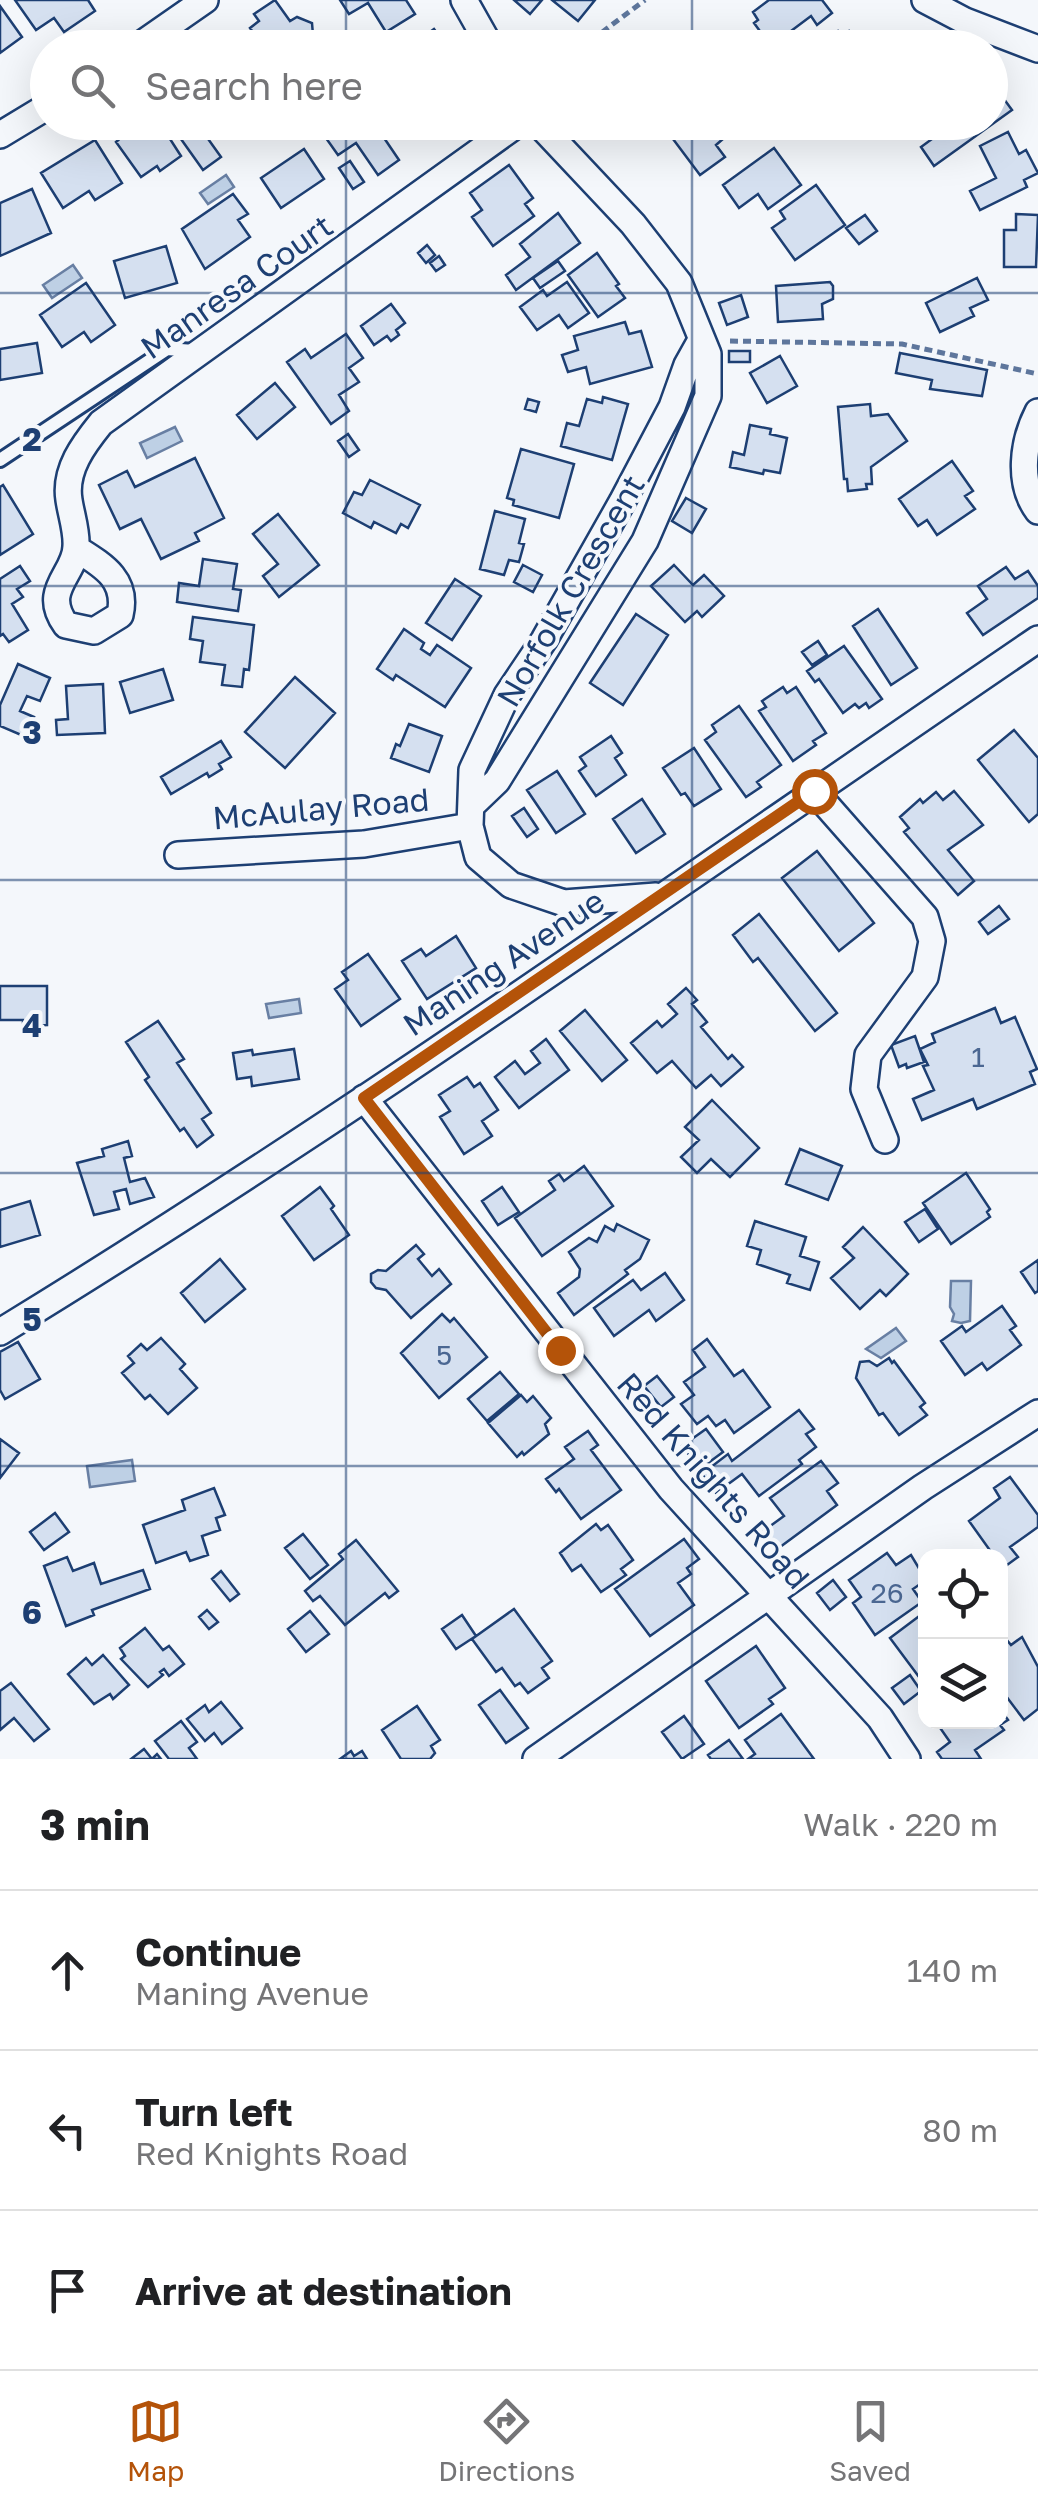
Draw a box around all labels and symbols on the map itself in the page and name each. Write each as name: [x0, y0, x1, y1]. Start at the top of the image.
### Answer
street label: Manresa Court: [133, 206, 340, 366]
text: 2: [22, 420, 42, 458]
street label: Norfolk Crescent: [488, 468, 652, 713]
text: 3: [22, 713, 42, 751]
route start: [792, 769, 838, 815]
street label: McAulay Road: [211, 780, 431, 836]
street label: Maning Avenue: [396, 881, 611, 1043]
text: 4: [22, 1006, 42, 1044]
house number: 1: [971, 1040, 985, 1073]
text: 5: [22, 1300, 42, 1338]
route end: [538, 1328, 584, 1374]
house number: 5: [436, 1338, 452, 1371]
street label: Red Knights Road: [610, 1365, 818, 1596]
house number: 26: [870, 1576, 904, 1609]
text: 6: [22, 1593, 42, 1631]

